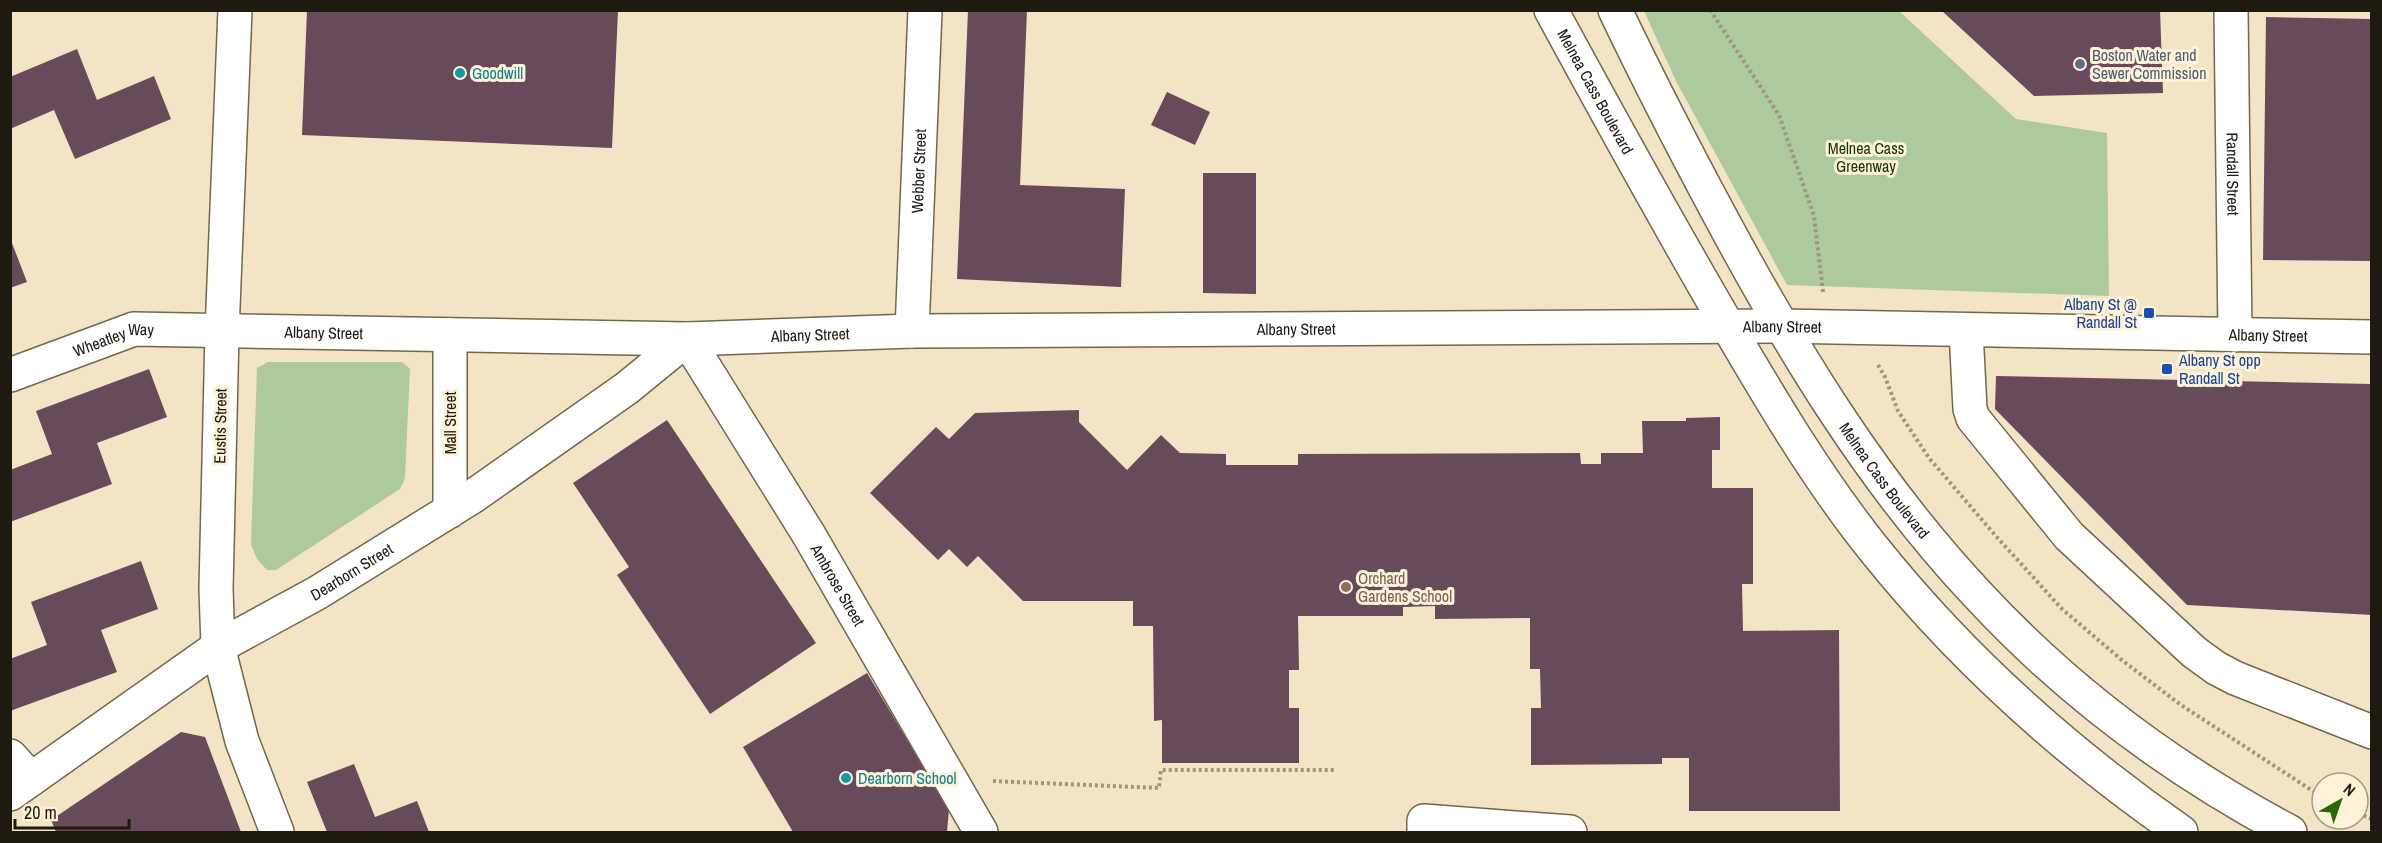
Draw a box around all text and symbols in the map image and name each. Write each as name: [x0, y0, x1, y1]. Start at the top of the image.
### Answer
street label: Melnea Cass Boulevard: [1552, 25, 1639, 158]
place label: Boston Water and Sewer Commission: [2092, 44, 2206, 84]
marker: Boston Water and Sewer Commission: [2073, 57, 2087, 71]
place label: Goodwill: [472, 62, 523, 84]
marker: Goodwill: [453, 66, 467, 80]
street label: Webber Street: [906, 128, 931, 214]
street label: Randall Street: [2222, 132, 2245, 216]
park label: Melnea Cass Greenway: [1828, 137, 1904, 177]
place label: Albany St @ Randall St: [2063, 293, 2137, 333]
marker: Albany St @ Randall St: [2142, 306, 2156, 320]
street label: Albany Street: [1742, 315, 1822, 338]
street label: Wheatley Way: [70, 318, 154, 362]
street label: Albany Street: [1256, 318, 1336, 340]
street label: Albany Street: [283, 321, 364, 344]
street label: Albany Street: [769, 322, 850, 347]
street label: Albany Street: [2227, 323, 2308, 347]
place label: Albany St opp Randall St: [2178, 349, 2261, 389]
marker: Albany St opp Randall St: [2160, 362, 2174, 376]
street label: Eustis Street: [208, 388, 232, 464]
street label: Mall Street: [439, 391, 461, 454]
street label: Melnea Cass Boulevard: [1834, 418, 1935, 543]
street label: Dearborn Street: [306, 538, 397, 606]
street label: Ambrose Street: [805, 539, 871, 630]
place label: Orchard Gardens School: [1358, 567, 1452, 607]
marker: Orchard Gardens School: [1339, 580, 1353, 594]
place label: Dearborn School: [858, 767, 957, 789]
marker: Dearborn School: [839, 771, 853, 785]
north arrow: [2310, 771, 2370, 831]
text: N: [2339, 778, 2360, 801]
scale bar: [15, 792, 129, 830]
text: 20 m: [24, 800, 57, 825]

